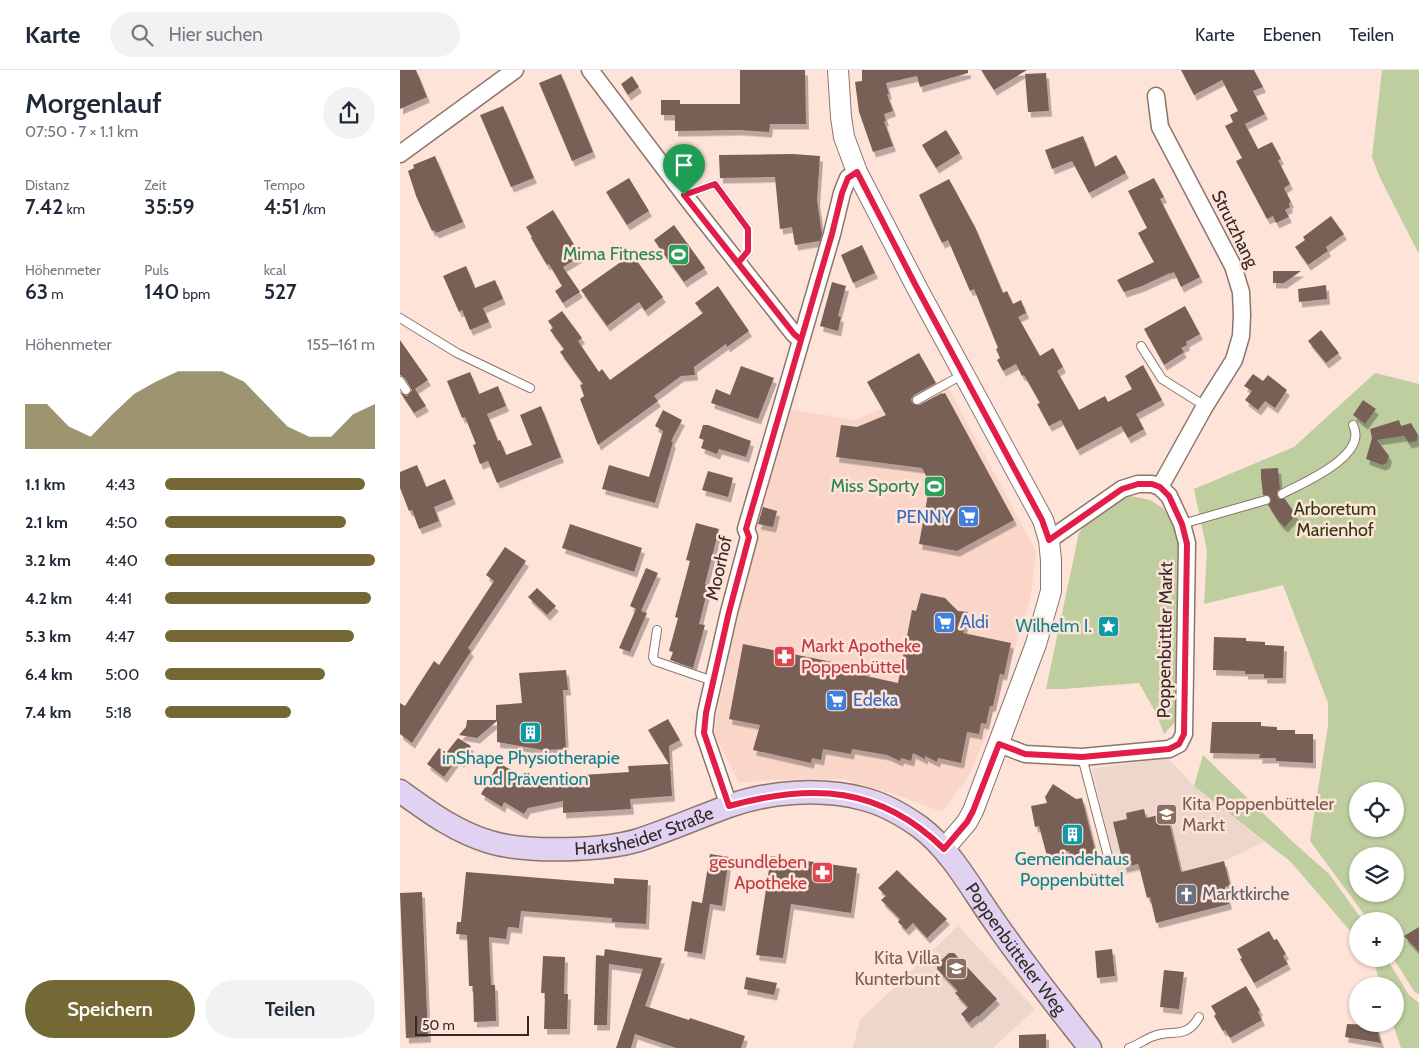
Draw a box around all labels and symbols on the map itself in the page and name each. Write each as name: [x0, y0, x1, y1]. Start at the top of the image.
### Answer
pin: [663, 144, 705, 195]
street label: Strutzhang: [1207, 187, 1264, 272]
sports icon: Mima Fitness: [667, 242, 691, 266]
place label: Mima Fitness: [563, 243, 663, 265]
sports icon: Miss Sporty: [923, 474, 947, 498]
place label: Miss Sporty: [831, 475, 919, 497]
park label: Arboretum Marienhof: [1294, 498, 1376, 541]
supermarket icon: PENNY: [956, 505, 980, 529]
place label: PENNY: [896, 506, 953, 528]
street label: Moorhof: [701, 534, 737, 602]
street label: Poppenbüttler Markt: [1153, 561, 1177, 719]
supermarket icon: Aldi: [932, 610, 956, 634]
place label: Aldi: [960, 611, 989, 633]
place icon: Wilhelm I.: [1096, 614, 1120, 638]
place label: Wilhelm I.: [1016, 615, 1092, 637]
place label: Markt Apotheke Poppenbüttel: [801, 635, 921, 678]
pharmacy icon: Markt Apotheke Poppenbüttel: [773, 644, 797, 668]
supermarket icon: Edeka: [825, 688, 849, 712]
place label: Edeka: [853, 689, 899, 711]
building icon: inShape Physiotherapie und Prävention: [519, 721, 543, 745]
place label: inShape Physiotherapie und Prävention: [442, 747, 620, 790]
place label: Kita Poppenbütteler Markt: [1182, 793, 1335, 836]
street label: Harksheider Straße: [574, 802, 717, 860]
school or university icon: Kita Poppenbütteler Markt: [1154, 802, 1178, 826]
building icon: Gemeindehaus Poppenbüttel: [1060, 822, 1084, 846]
place label: Gemeindehaus Poppenbüttel: [1015, 848, 1129, 891]
place label: gesundleben Apotheke: [709, 851, 807, 894]
pharmacy icon: gesundleben Apotheke: [811, 860, 835, 884]
street label: Poppenbütteler Weg: [961, 879, 1071, 1020]
church icon: Marktkirche: [1174, 882, 1198, 906]
place label: Marktkirche: [1202, 883, 1289, 905]
place label: Kita Villa Kunterbunt: [855, 947, 940, 990]
school or university icon: Kita Villa Kunterbunt: [944, 956, 968, 980]
scale bar: [415, 1013, 529, 1036]

